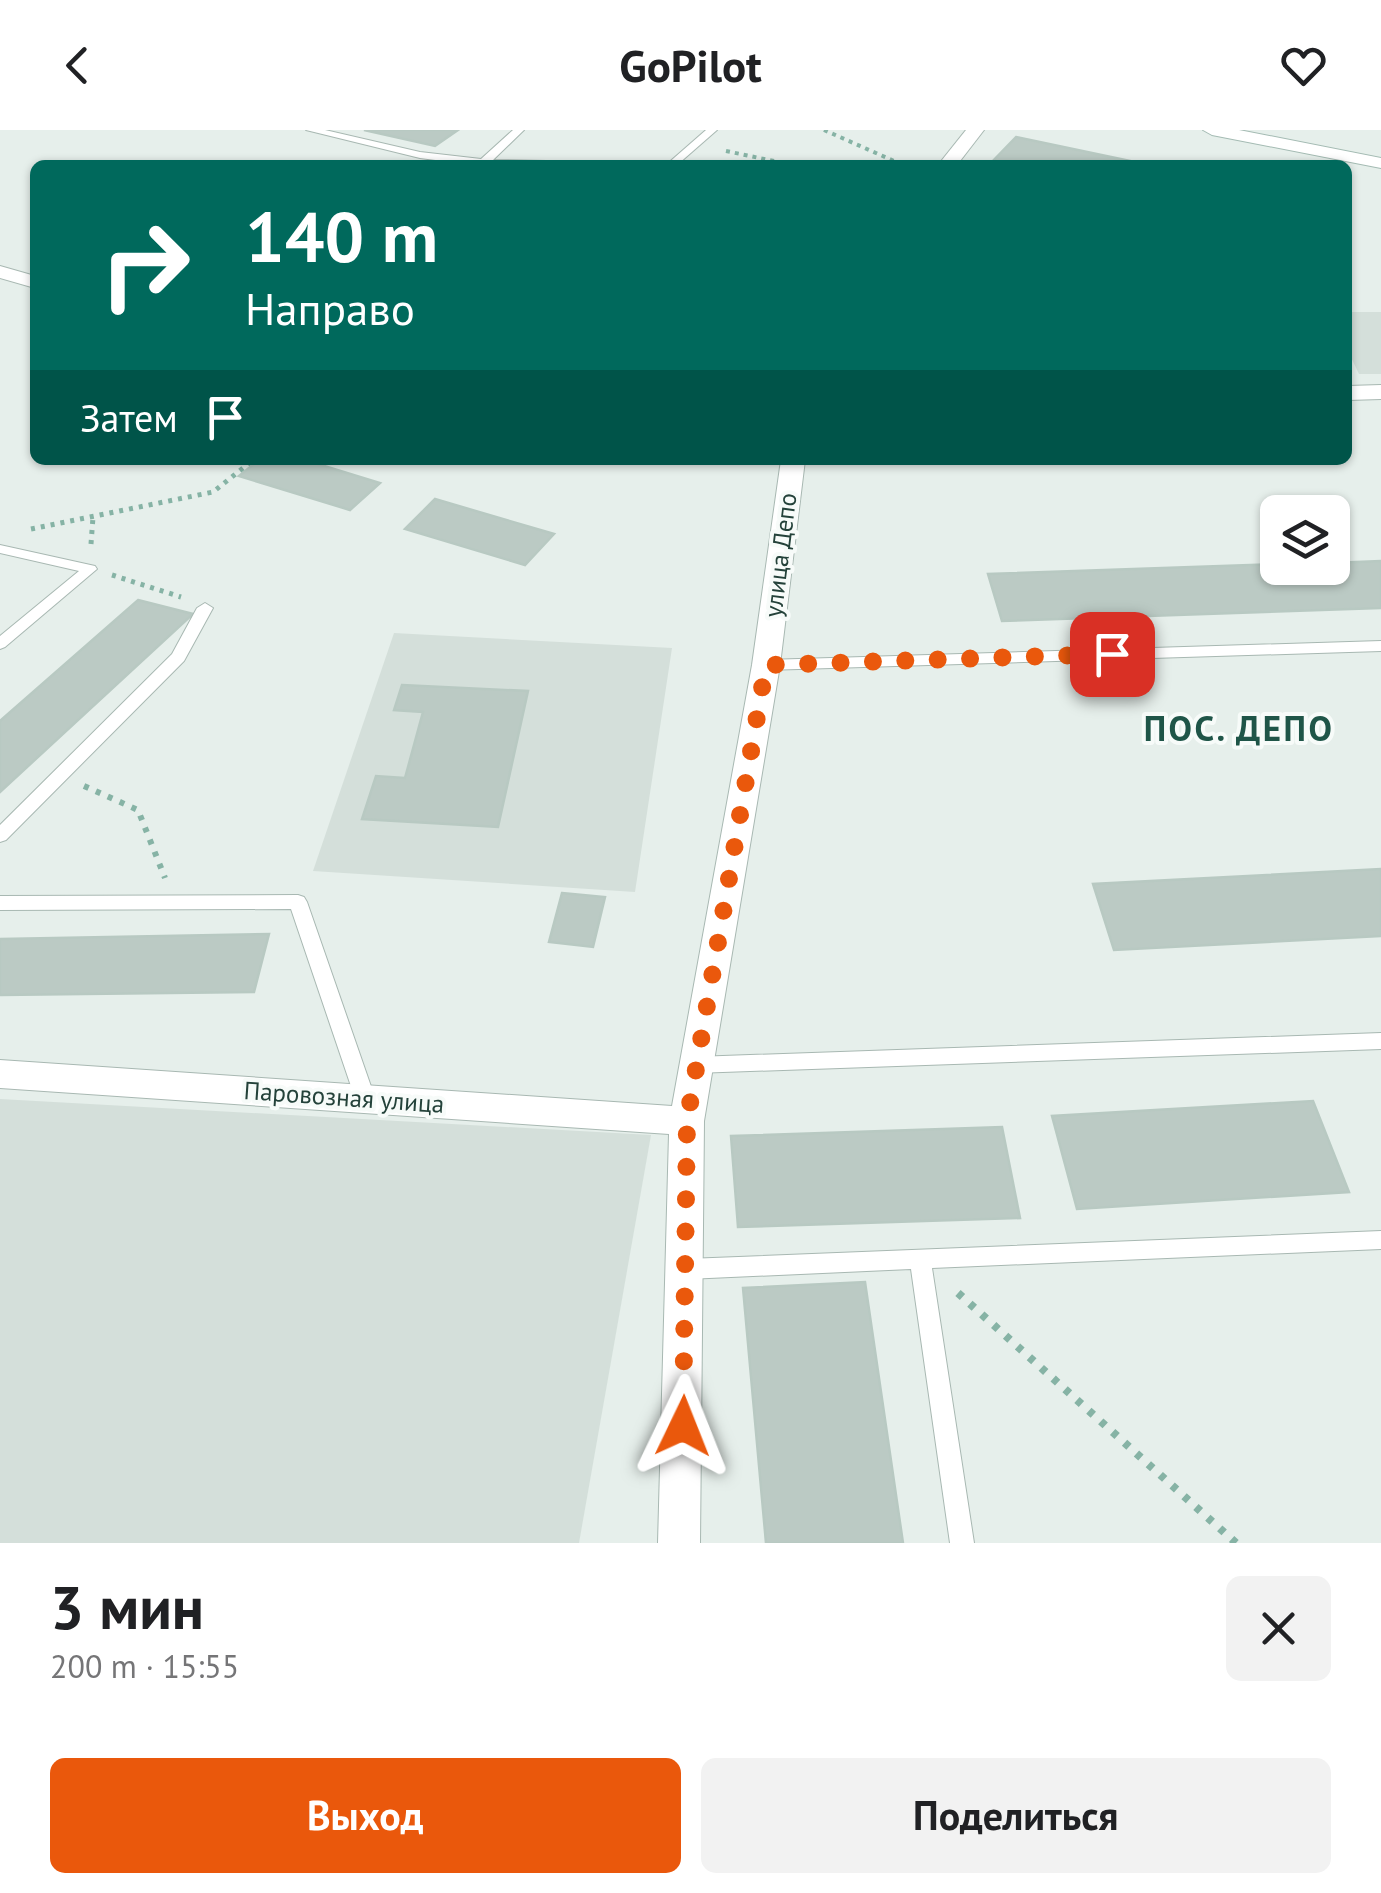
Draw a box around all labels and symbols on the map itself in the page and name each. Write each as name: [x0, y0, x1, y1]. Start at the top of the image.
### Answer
street label: улица Депо: [756, 491, 804, 619]
pin: [1070, 612, 1155, 697]
district label: ПОС. ДЕПО: [1144, 705, 1334, 751]
street label: Паровозная улица: [243, 1074, 445, 1120]
position arrow: [631, 1374, 735, 1478]

